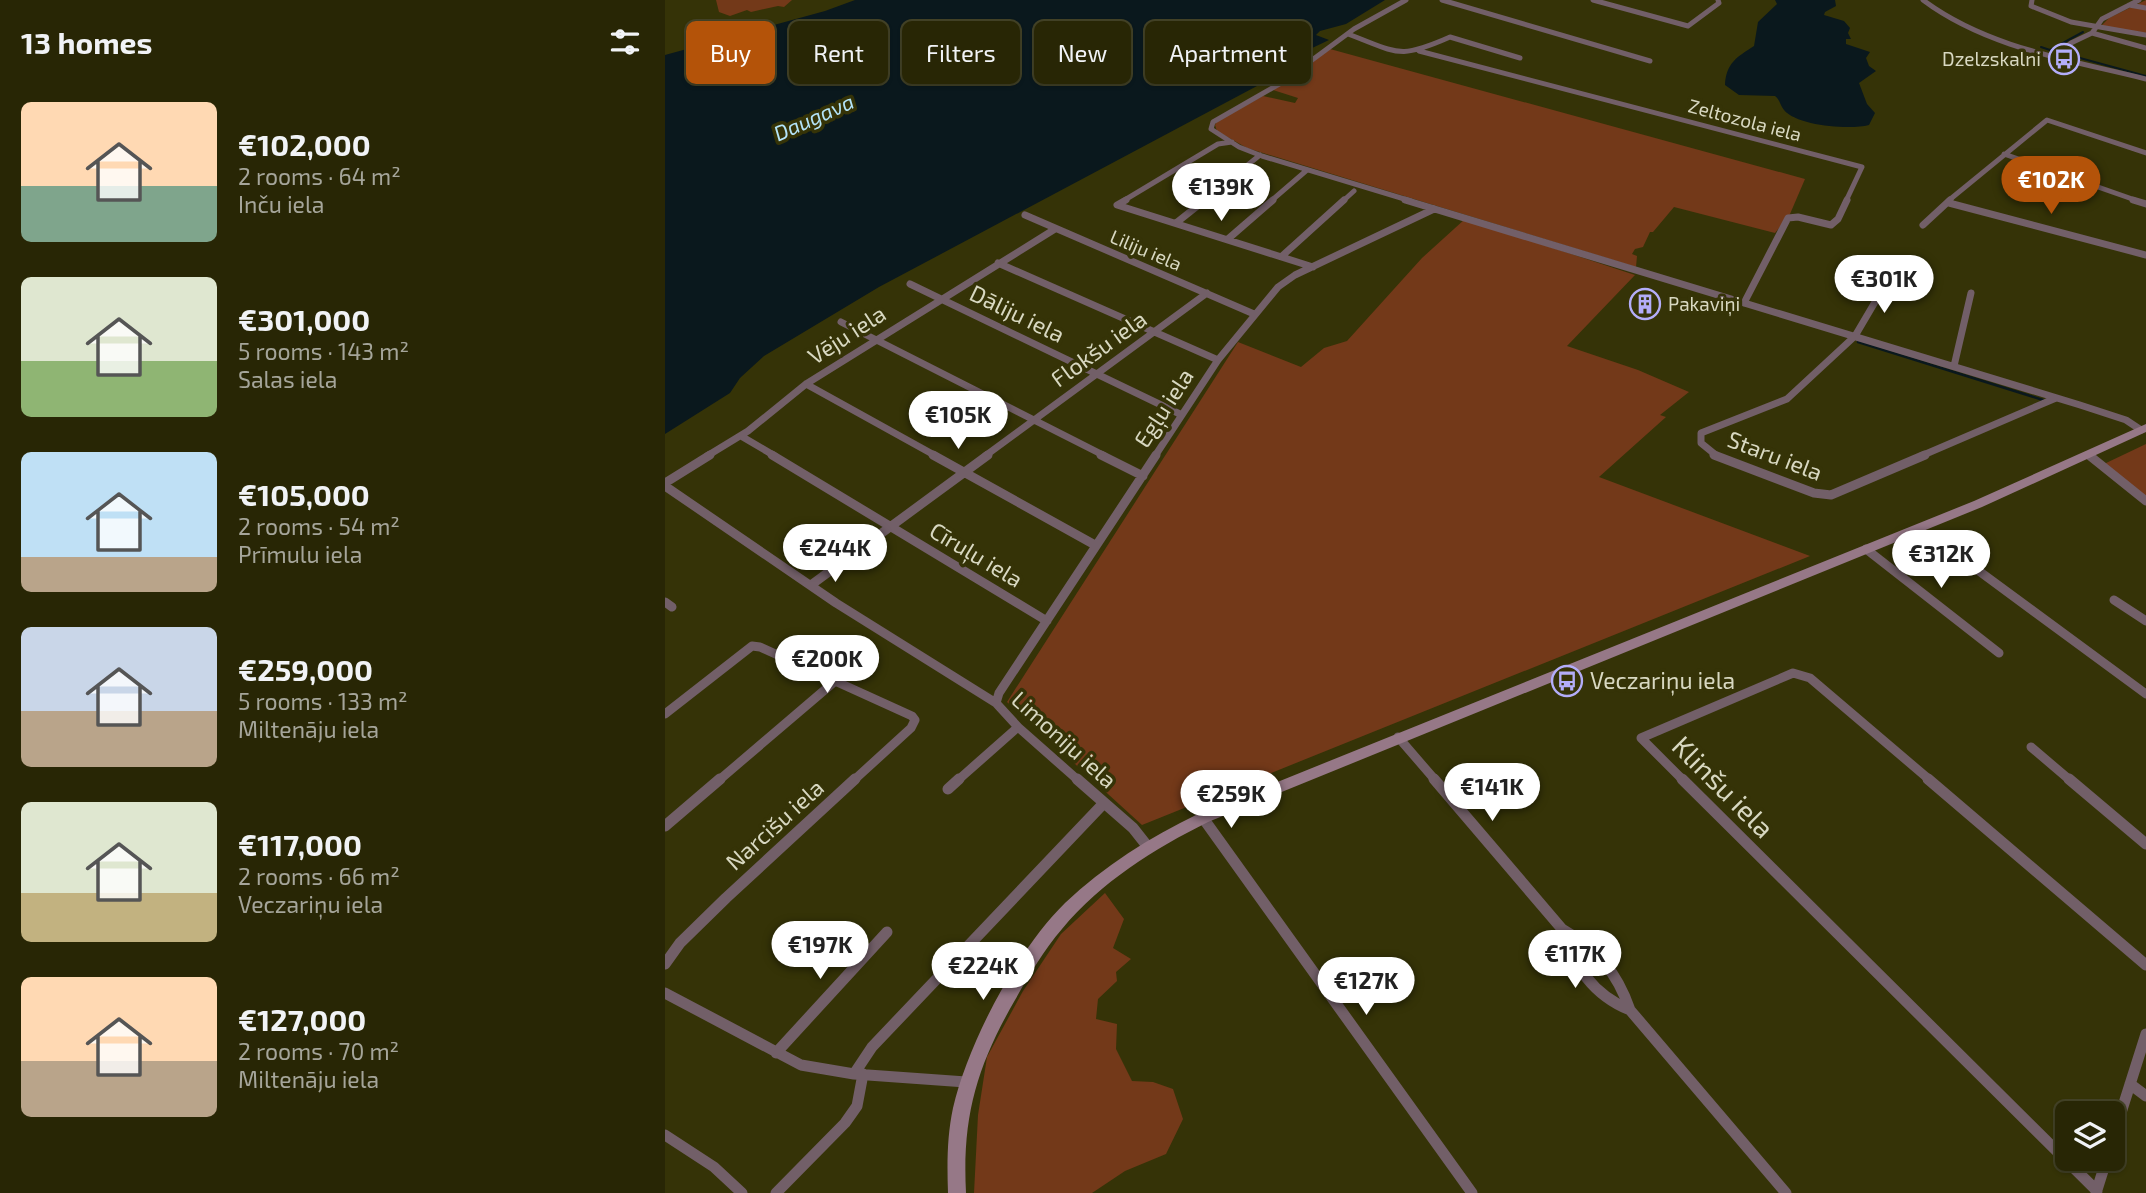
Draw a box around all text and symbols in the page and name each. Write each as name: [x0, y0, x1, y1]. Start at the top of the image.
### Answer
chip: Buy: [686, 21, 775, 84]
chip: Rent: [789, 21, 888, 84]
chip: Filters: [902, 21, 1020, 84]
chip: New: [1034, 21, 1131, 84]
chip: Apartment: [1145, 21, 1311, 84]
icon: filters: [606, 23, 644, 61]
text: 13 homes: [21, 24, 152, 60]
bus stop icon: Dzelzskalni: [2047, 42, 2081, 76]
place label: Dzelzskalni: [1942, 47, 2041, 70]
water label: Daugava: [769, 88, 857, 145]
street label: Zeltozola iela: [1686, 93, 1804, 146]
text: €102,000: [238, 126, 371, 162]
icon: home: [77, 130, 161, 214]
pin: €102K: [2002, 156, 2100, 216]
text: 2 rooms · 64 m²: [238, 162, 401, 190]
pin: €139K: [1172, 164, 1270, 223]
text: €102K: [2017, 165, 2085, 193]
text: €139K: [1188, 172, 1254, 200]
text: Inču iela: [238, 190, 324, 218]
street label: Liliju iela: [1107, 224, 1186, 275]
pin: €301K: [1835, 256, 1933, 315]
text: €301K: [1851, 264, 1917, 292]
street label: Dāliju iela: [965, 278, 1069, 348]
building icon: Pakaviņi: [1628, 287, 1662, 321]
place label: Pakaviņi: [1668, 292, 1740, 317]
street label: Vēju iela: [802, 299, 891, 370]
text: €301,000: [238, 301, 370, 337]
street label: Flokšu iela: [1045, 304, 1152, 392]
icon: home: [77, 305, 161, 389]
text: 5 rooms · 143 m²: [238, 337, 409, 365]
street label: Egļu iela: [1127, 363, 1201, 453]
text: Salas iela: [238, 365, 337, 393]
pin: €105K: [909, 392, 1007, 451]
text: €105K: [925, 400, 991, 428]
street label: Staru iela: [1724, 424, 1827, 486]
text: €105,000: [238, 476, 370, 512]
icon: home: [77, 480, 161, 564]
text: 2 rooms · 54 m²: [238, 512, 400, 540]
street label: Cīruļu iela: [924, 515, 1028, 595]
pin: €244K: [786, 524, 884, 584]
pin: €312K: [1892, 530, 1990, 590]
text: €244K: [799, 533, 871, 561]
text: €312K: [1908, 539, 1974, 567]
text: Prīmulu iela: [238, 540, 362, 568]
pin: €200K: [778, 636, 876, 695]
text: €200K: [791, 644, 863, 672]
text: €259,000: [238, 651, 373, 687]
icon: home: [77, 655, 161, 739]
bus stop icon: Veczariņu iela: [1550, 664, 1584, 698]
place label: Veczariņu iela: [1590, 666, 1735, 696]
street label: Limoniju iela: [1007, 685, 1123, 794]
text: 5 rooms · 133 m²: [238, 687, 408, 715]
text: Miltenāju iela: [238, 715, 379, 743]
street label: Klinšu iela: [1666, 728, 1782, 844]
pin: €141K: [1443, 764, 1541, 823]
pin: €259K: [1182, 770, 1280, 830]
text: €141K: [1460, 772, 1524, 800]
street label: Narcišu iela: [720, 773, 829, 876]
text: €259K: [1197, 779, 1265, 807]
text: €117,000: [238, 826, 362, 862]
icon: home: [77, 830, 161, 914]
text: 2 rooms · 66 m²: [238, 862, 400, 890]
text: Veczariņu iela: [238, 890, 383, 918]
pin: €197K: [771, 922, 869, 981]
text: €197K: [788, 930, 853, 958]
pin: €117K: [1526, 930, 1624, 990]
text: €117K: [1544, 939, 1606, 967]
pin: €224K: [934, 942, 1032, 1002]
text: €224K: [948, 951, 1018, 979]
pin: €127K: [1317, 958, 1415, 1017]
text: €127K: [1334, 966, 1398, 994]
text: €127,000: [238, 1001, 366, 1037]
icon: home: [77, 1005, 161, 1089]
text: 2 rooms · 70 m²: [238, 1037, 399, 1065]
text: Miltenāju iela: [238, 1065, 379, 1093]
map controls: [2055, 1101, 2125, 1171]
button: layers: [2055, 1101, 2125, 1171]

